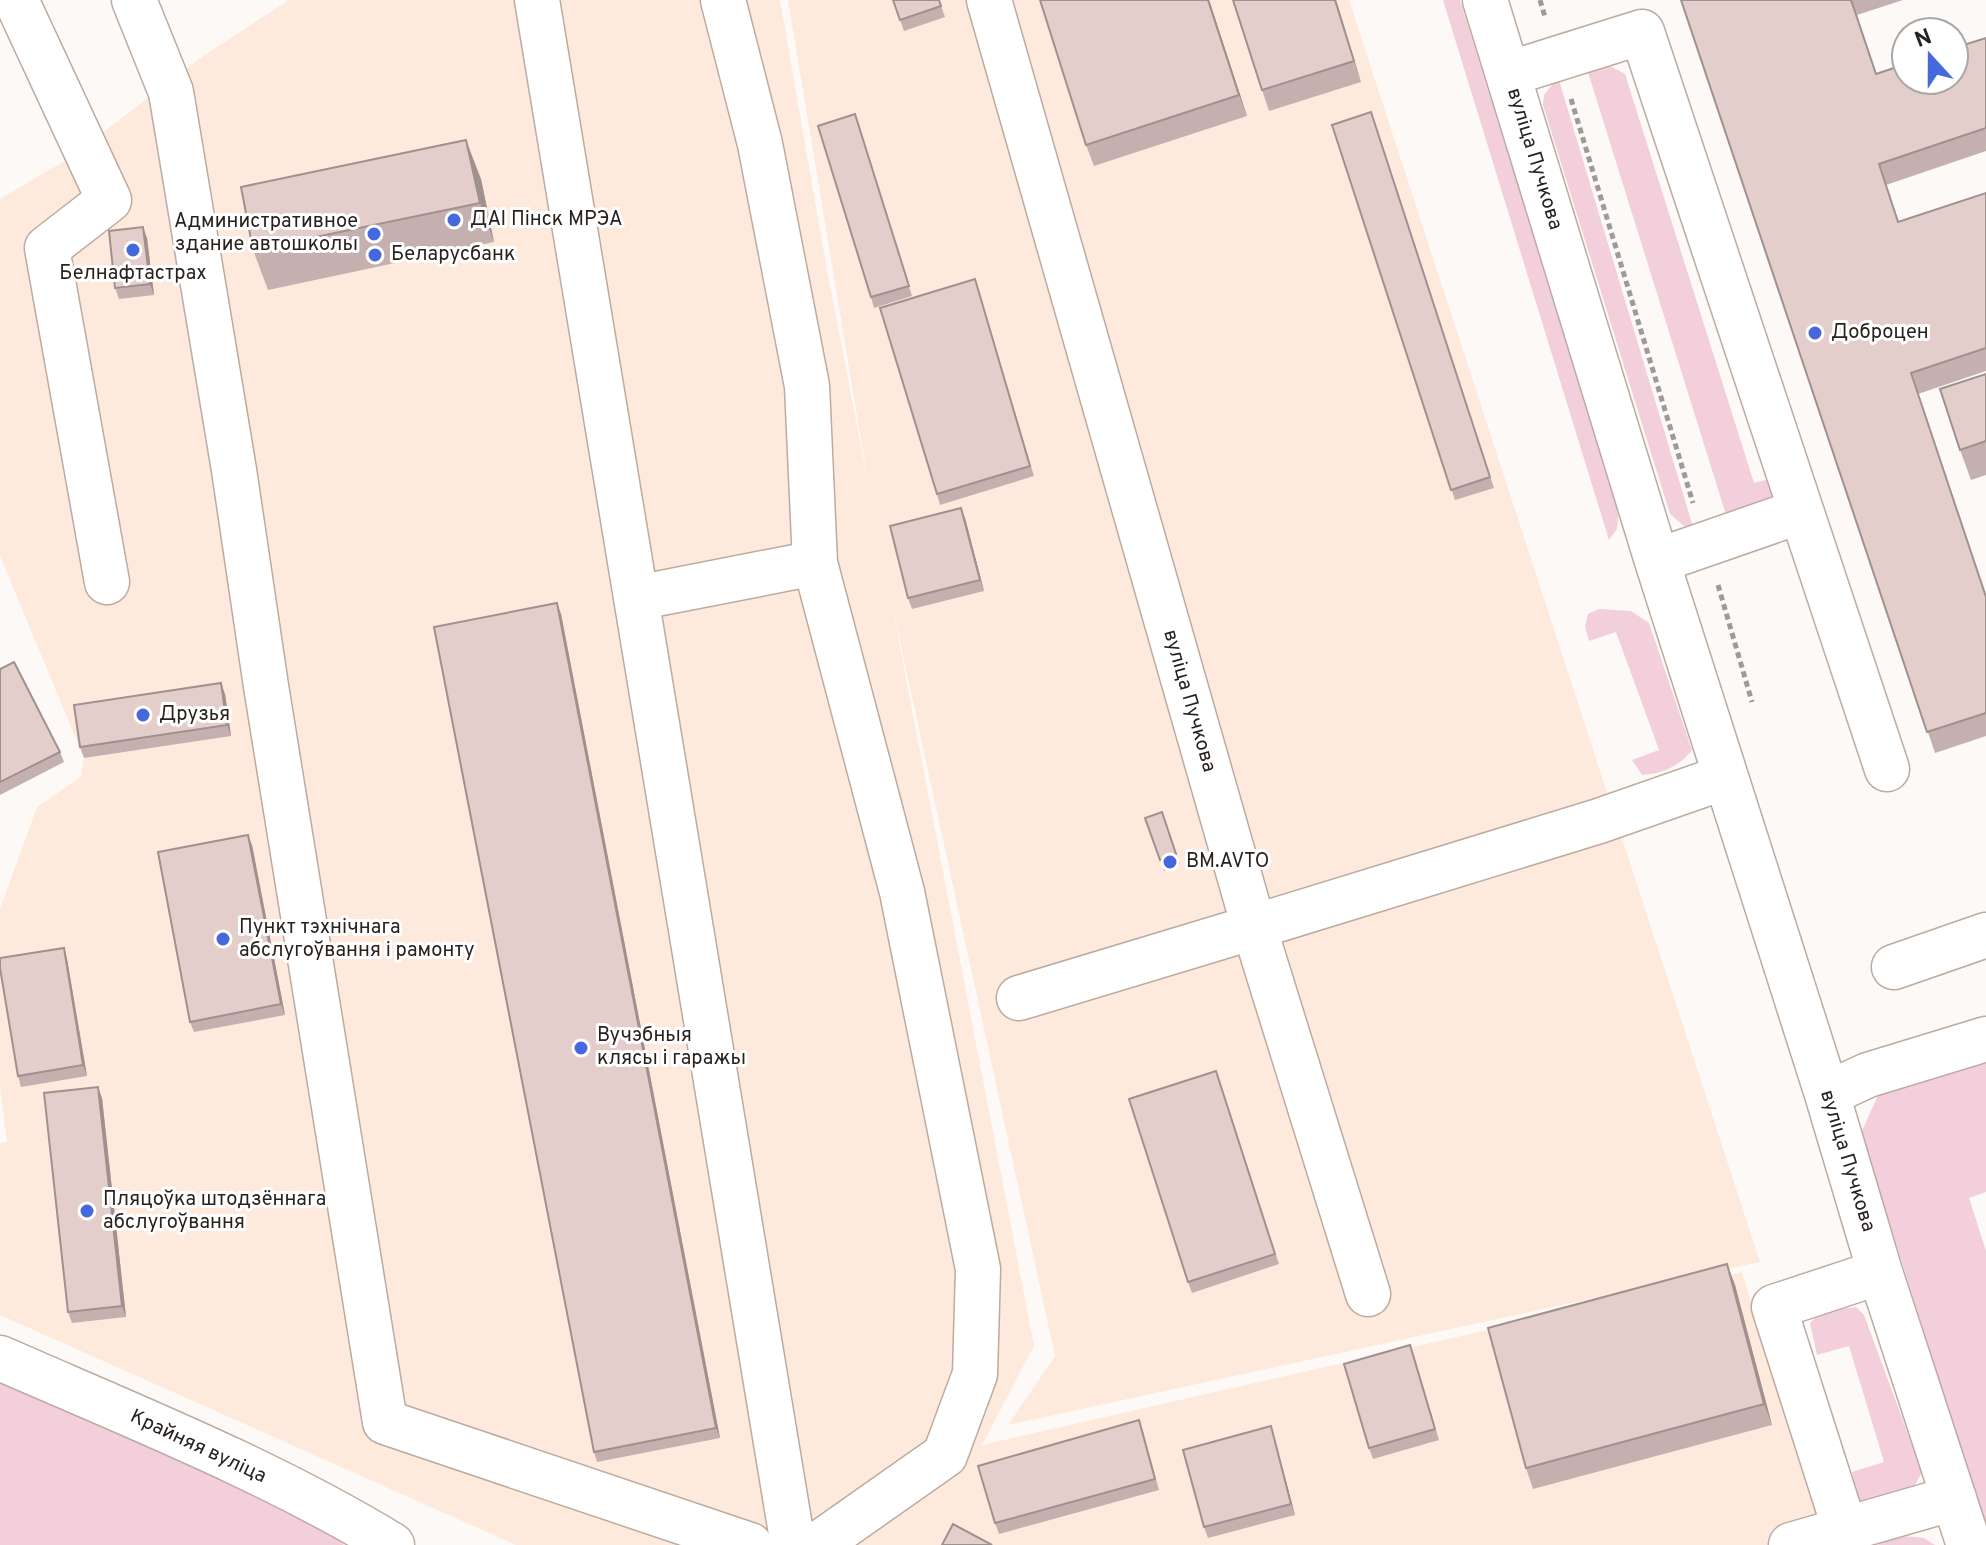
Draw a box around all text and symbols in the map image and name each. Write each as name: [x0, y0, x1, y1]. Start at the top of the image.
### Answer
north arrow: [1890, 16, 1970, 96]
text: N: [1912, 24, 1936, 55]
street label: вуліца Пучкова: [1500, 85, 1568, 233]
place label: ДАІ Пінск МРЭА: [470, 207, 623, 233]
place label: Административное здание автошколы: [174, 209, 358, 258]
marker: ДАІ Пінск МРЭА: [445, 211, 463, 229]
marker: Административное здание автошколы: [365, 225, 383, 243]
marker: Белнафтастрах: [124, 241, 142, 259]
place label: Беларусбанк: [391, 242, 515, 268]
marker: Беларусбанк: [366, 246, 384, 264]
place label: Белнафтастрах: [59, 261, 207, 287]
place label: Доброцен: [1831, 320, 1929, 346]
marker: Доброцен: [1806, 324, 1824, 342]
street label: вуліца Пучкова: [1156, 627, 1222, 775]
place label: Друзья: [159, 702, 230, 728]
marker: Друзья: [134, 706, 152, 724]
place label: BM.AVTO: [1186, 849, 1269, 875]
marker: BM.AVTO: [1161, 853, 1179, 871]
place label: Пункт тэхнічнага абслугоўвання і рамонту: [239, 915, 474, 964]
marker: Пункт тэхнічнага абслугоўвання і рамонту: [214, 930, 232, 948]
place label: Вучэбныя клясы і гаражы: [597, 1023, 746, 1072]
marker: Вучэбныя клясы і гаражы: [572, 1039, 590, 1057]
street label: вуліца Пучкова: [1813, 1087, 1881, 1235]
place label: Пляцоўка штодзённага абслугоўвання: [103, 1187, 326, 1236]
marker: Пляцоўка штодзённага абслугоўвання: [78, 1202, 96, 1220]
street label: Крайняя вуліца: [126, 1404, 270, 1490]

